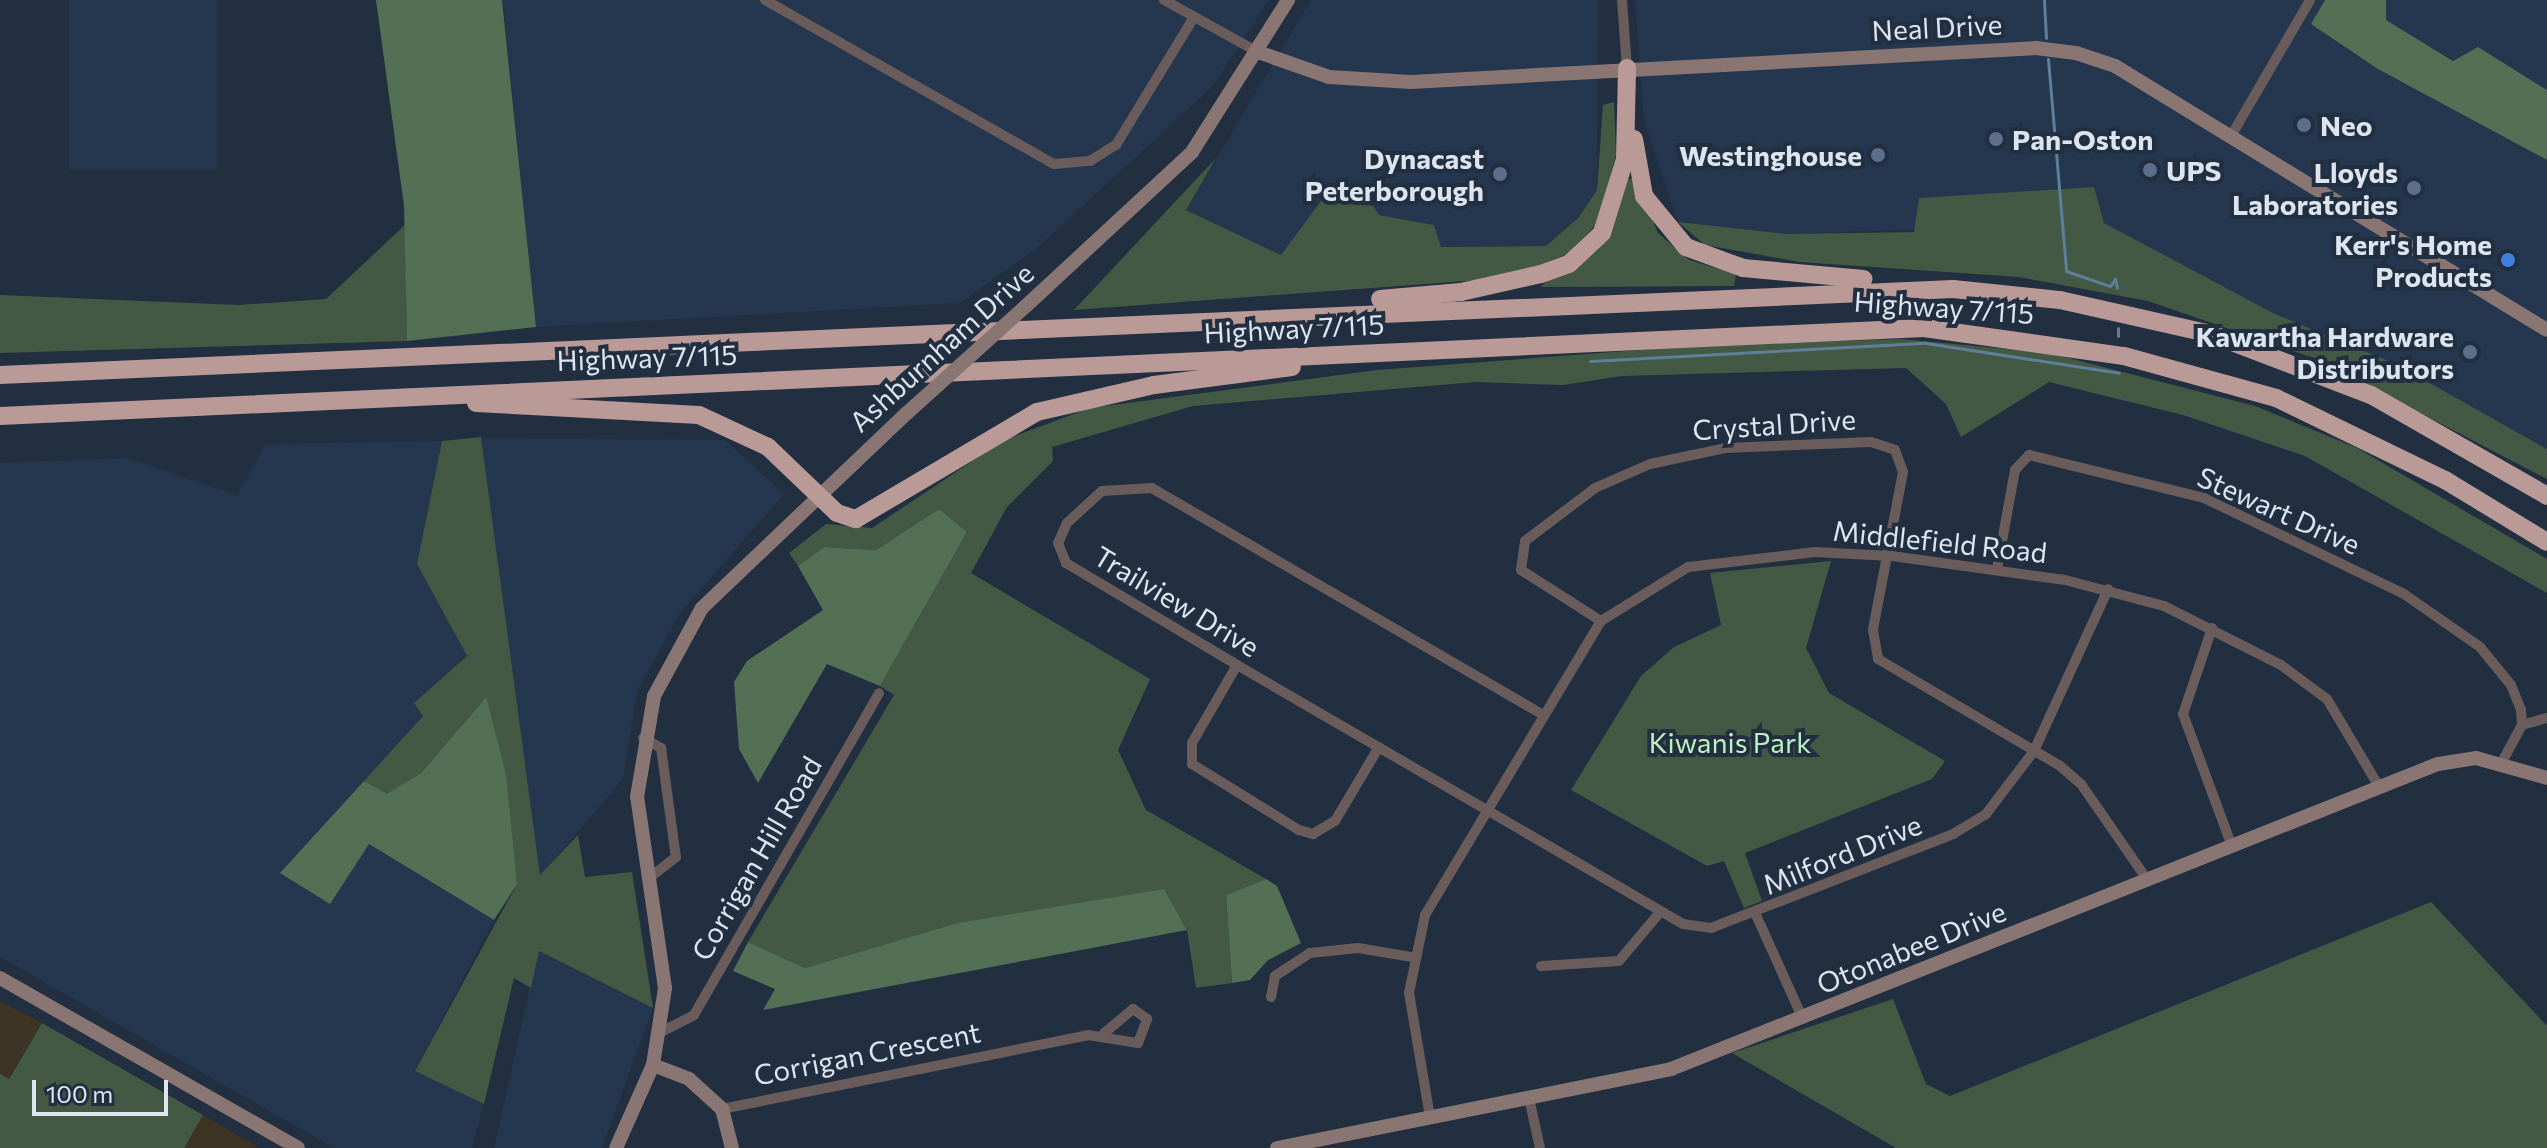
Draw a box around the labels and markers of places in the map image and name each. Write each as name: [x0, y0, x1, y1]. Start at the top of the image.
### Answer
place label: Neo: [2320, 108, 2372, 142]
marker: Neo: [2295, 116, 2313, 134]
place label: Pan-Oston: [2012, 122, 2153, 156]
marker: Pan-Oston: [1987, 130, 2005, 148]
place label: Westinghouse: [1679, 138, 1862, 172]
place label: Dynacast Peterborough: [1305, 141, 1484, 207]
marker: Westinghouse: [1869, 146, 1887, 164]
place label: UPS: [2166, 153, 2221, 187]
place label: Lloyds Laboratories: [2232, 155, 2398, 221]
marker: UPS: [2141, 161, 2159, 179]
marker: Dynacast Peterborough: [1491, 165, 1509, 183]
marker: Lloyds Laboratories: [2405, 179, 2423, 197]
place label: Kerr's Home Products: [2334, 227, 2492, 293]
marker: Kerr's Home Products: [2499, 251, 2517, 269]
place label: Kawartha Hardware Distributors: [2196, 319, 2454, 385]
marker: Kawartha Hardware Distributors: [2461, 343, 2479, 361]

